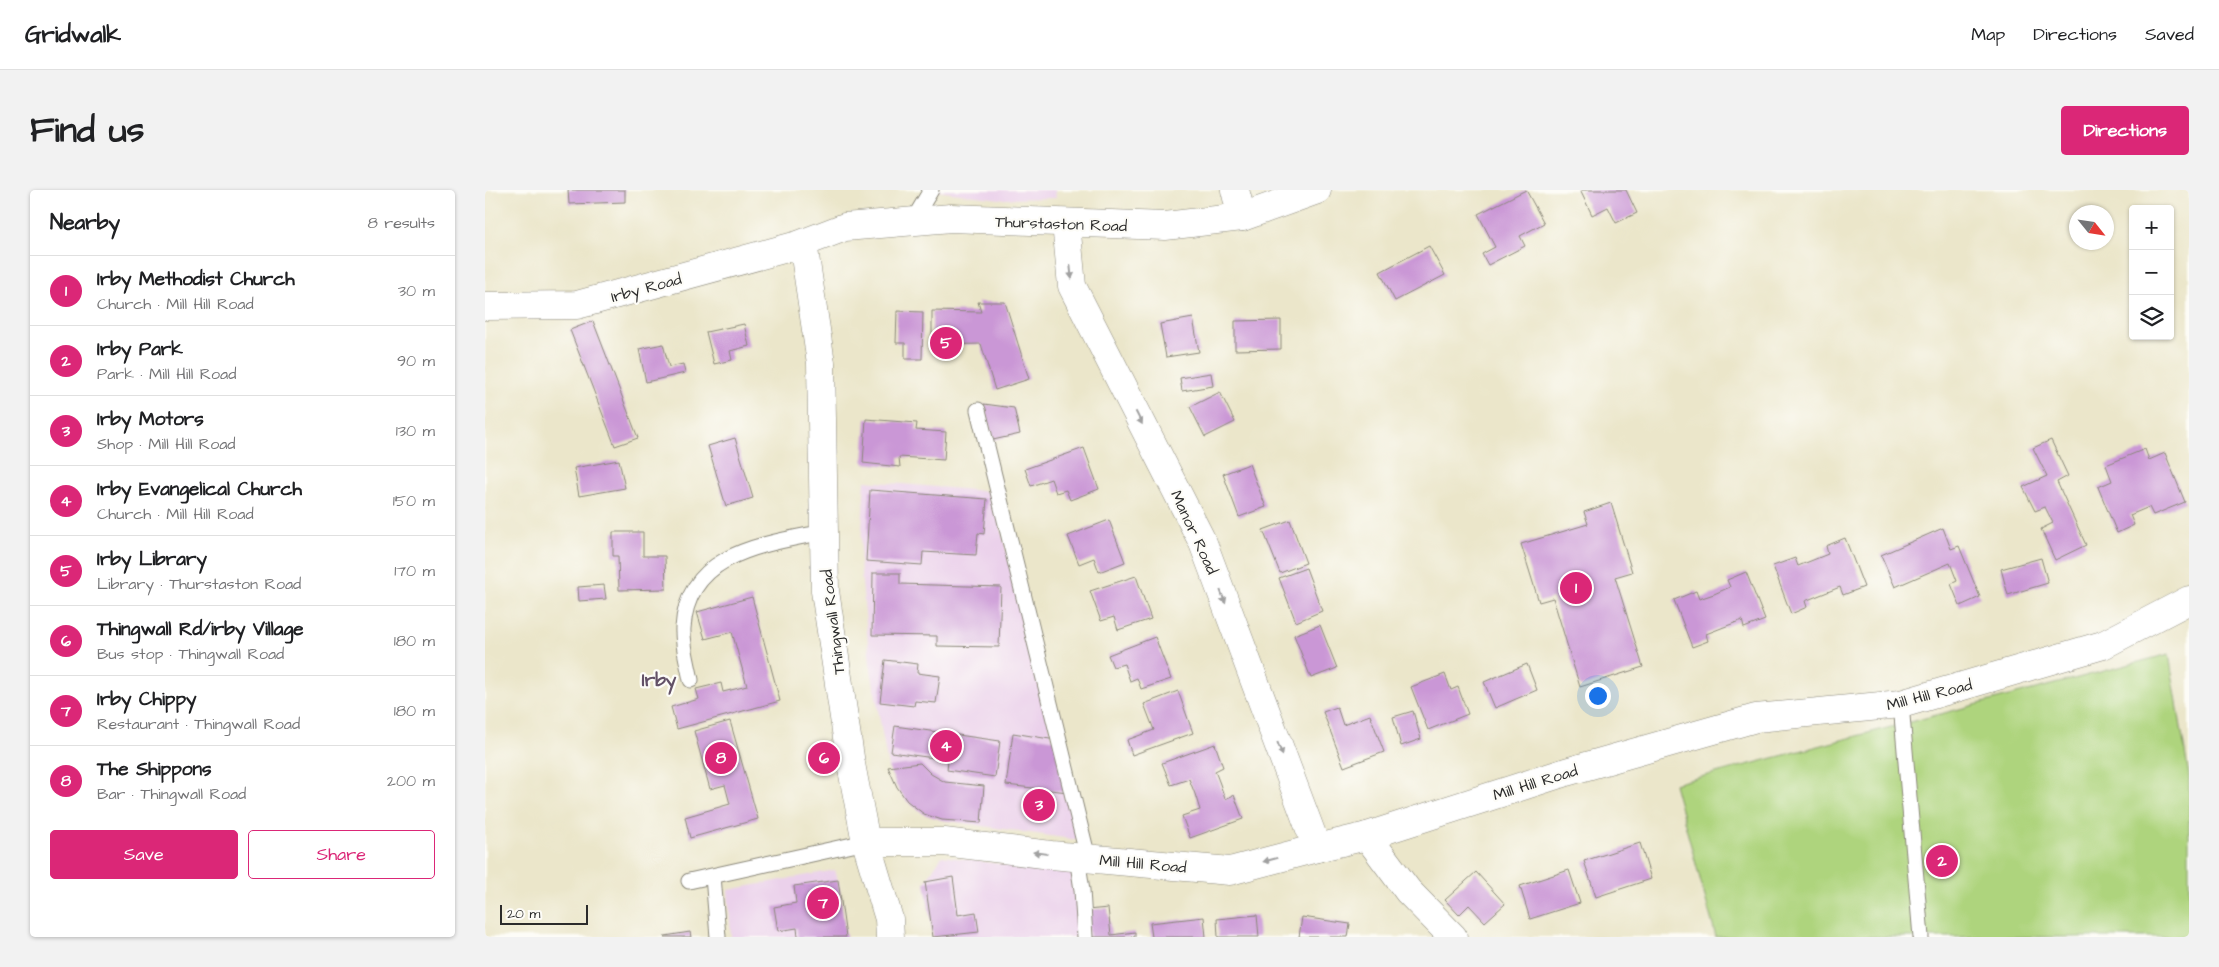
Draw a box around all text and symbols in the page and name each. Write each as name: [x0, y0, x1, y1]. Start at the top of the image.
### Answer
text: Gridwalk: [25, 18, 121, 52]
text: Map: [1971, 22, 2005, 47]
text: Directions: [2033, 22, 2117, 47]
text: Saved: [2145, 22, 2194, 47]
text: Find us: [30, 106, 144, 155]
button: Directions: [2061, 106, 2189, 155]
north arrow: [2069, 205, 2114, 250]
map controls: [2129, 205, 2174, 340]
button: +: [2129, 205, 2174, 250]
text: Nearby: [50, 208, 120, 237]
street label: Thurstaston Road: [995, 211, 1127, 237]
text: 8 results: [368, 212, 435, 234]
button: −: [2129, 250, 2174, 295]
one-way arrow: [1067, 264, 1075, 280]
text: Irby Methodist Church: [97, 266, 295, 293]
street label: Irby Road: [609, 268, 684, 309]
text: 1: [65, 280, 67, 302]
text: 30 m: [398, 280, 435, 302]
text: Church · Mill Hill Road: [97, 293, 254, 315]
button: layers: [2129, 295, 2174, 340]
pin: 5: [930, 324, 962, 362]
text: Irby Park: [97, 336, 183, 363]
text: 2: [61, 350, 71, 372]
text: 90 m: [397, 350, 435, 372]
text: Park · Mill Hill Road: [97, 363, 236, 385]
text: Irby Motors: [97, 406, 204, 433]
one-way arrow: [1135, 411, 1143, 425]
text: 3: [62, 420, 70, 442]
text: 130 m: [396, 420, 435, 442]
text: Shop · Mill Hill Road: [97, 433, 236, 455]
text: Irby Evangelical Church: [97, 476, 302, 503]
street label: Manor Road: [1165, 487, 1223, 578]
text: 4: [61, 490, 71, 512]
text: 150 m: [393, 490, 435, 512]
text: Church · Mill Hill Road: [97, 503, 254, 525]
text: Irby Library: [97, 546, 207, 573]
text: 5: [60, 560, 72, 582]
text: 170 m: [394, 560, 435, 582]
street label: Thingwall Road: [816, 568, 851, 676]
pin: 1: [1560, 569, 1592, 607]
text: Library · Thurstaston Road: [97, 573, 301, 595]
one-way arrow: [1219, 590, 1227, 605]
text: Thingwall Rd/irby Village: [97, 616, 304, 643]
text: 6: [61, 630, 71, 652]
text: 180 m: [394, 630, 435, 652]
text: Bus stop · Thingwall Road: [97, 643, 284, 665]
district label: Irby: [642, 667, 677, 695]
street label: Mill Hill Road: [1884, 674, 1974, 716]
your location: [1585, 683, 1611, 709]
text: Irby Chippy: [97, 686, 196, 713]
text: 7: [61, 700, 71, 722]
text: 180 m: [394, 700, 435, 722]
text: Restaurant · Thingwall Road: [97, 713, 300, 735]
pin: 4: [930, 727, 962, 765]
pin: 8: [705, 739, 737, 777]
pin: 6: [808, 739, 840, 777]
one-way arrow: [1276, 742, 1284, 757]
text: The Shippons: [97, 756, 212, 783]
street label: Mill Hill Road: [1490, 760, 1580, 806]
text: 8: [61, 770, 71, 792]
text: 200 m: [387, 770, 435, 792]
text: Bar · Thingwall Road: [97, 783, 246, 805]
pin: 3: [1023, 786, 1055, 824]
button: Save: [50, 830, 238, 879]
button: Share: [248, 830, 435, 879]
pin: 2: [1926, 842, 1958, 880]
one-way arrow: [1031, 849, 1047, 857]
street label: Mill Hill Road: [1098, 849, 1187, 879]
one-way arrow: [1262, 856, 1277, 864]
pin: 7: [807, 884, 839, 922]
scale bar: [500, 902, 587, 925]
text: 20 m: [507, 904, 540, 924]

